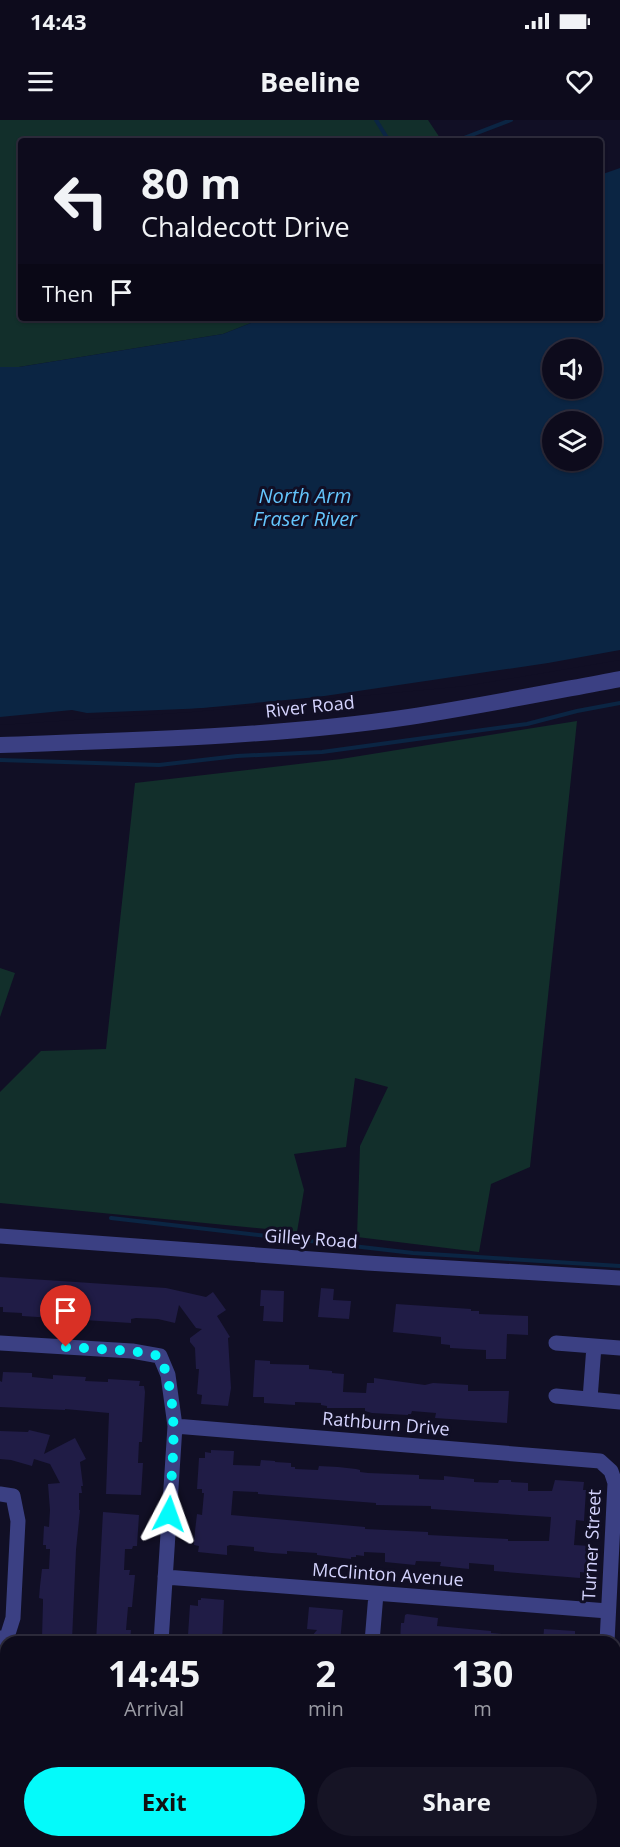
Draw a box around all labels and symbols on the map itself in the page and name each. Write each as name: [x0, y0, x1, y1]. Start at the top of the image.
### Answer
water label: North Arm Fraser River: [253, 482, 358, 532]
street label: River Road: [264, 689, 356, 723]
street label: Gilley Road: [264, 1223, 359, 1253]
pin: [40, 1285, 91, 1347]
street label: Rathburn Drive: [321, 1405, 451, 1441]
position arrow: [137, 1482, 201, 1546]
street label: Turner Street: [576, 1489, 606, 1601]
street label: McClinton Avenue: [311, 1557, 465, 1591]

